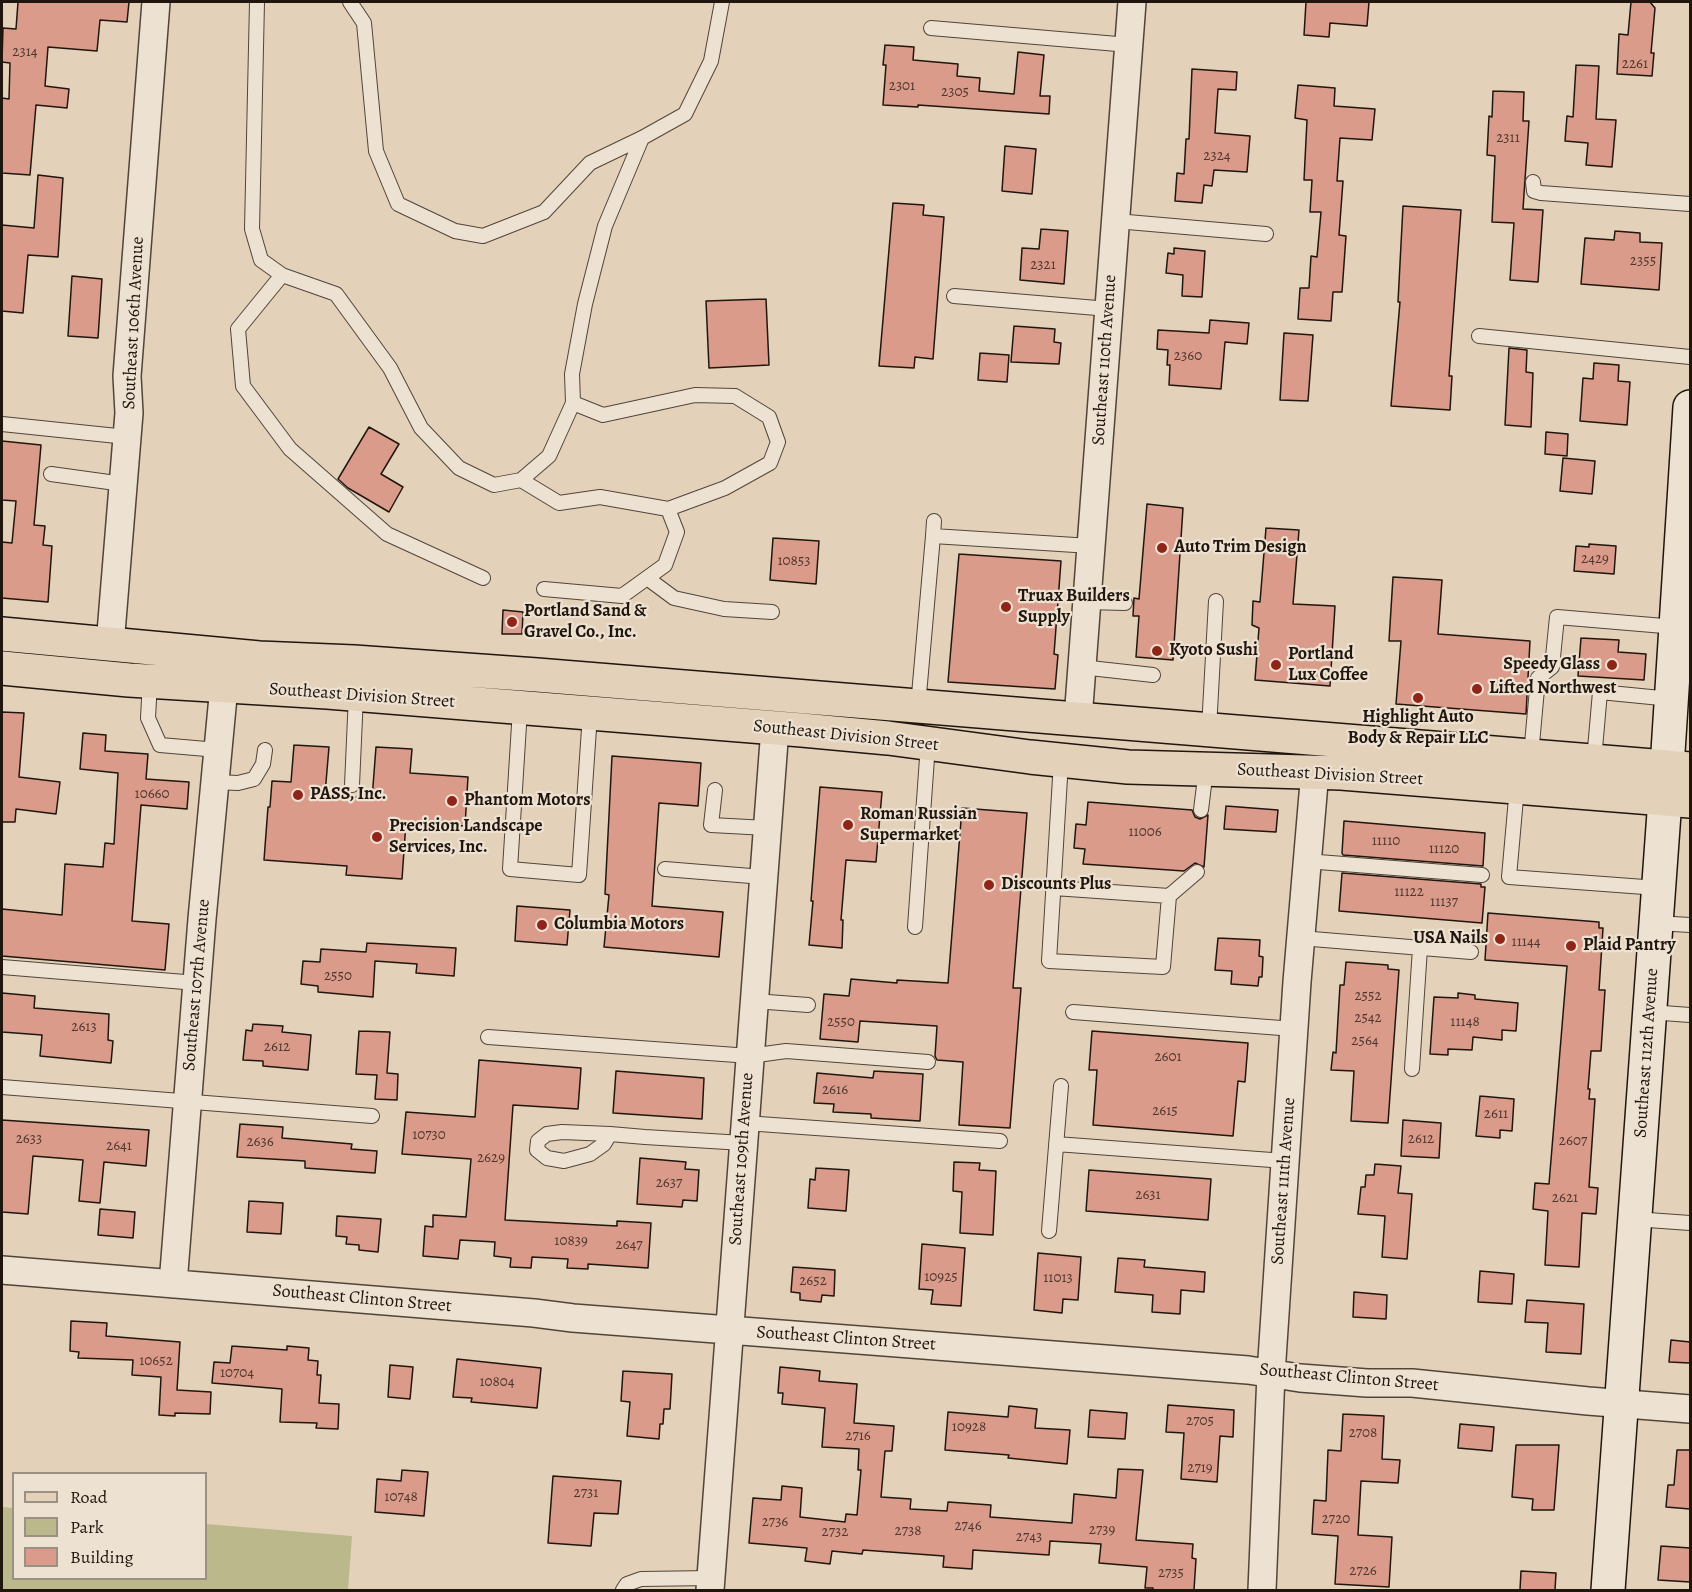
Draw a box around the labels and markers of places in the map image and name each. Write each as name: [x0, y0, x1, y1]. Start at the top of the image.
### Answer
place label: Auto Trim Design: [1174, 537, 1307, 559]
marker: Auto Trim Design: [1155, 541, 1169, 555]
place label: Truax Builders Supply: [1018, 586, 1130, 628]
marker: Truax Builders Supply: [999, 600, 1013, 614]
place label: Portland Sand & Gravel Co., Inc.: [524, 601, 647, 644]
marker: Portland Sand & Gravel Co., Inc.: [505, 615, 519, 629]
place label: Kyoto Sushi: [1169, 640, 1258, 662]
marker: Kyoto Sushi: [1150, 644, 1164, 658]
place label: Portland Lux Coffee: [1288, 644, 1368, 686]
place label: Speedy Glass: [1503, 654, 1600, 676]
marker: Portland Lux Coffee: [1269, 658, 1283, 672]
marker: Speedy Glass: [1605, 658, 1619, 672]
place label: Lifted Northwest: [1489, 678, 1617, 700]
marker: Lifted Northwest: [1470, 682, 1484, 696]
marker: Highlight Auto Body & Repair LLC: [1411, 691, 1425, 705]
place label: Highlight Auto Body & Repair LLC: [1347, 707, 1489, 750]
place label: PASS, Inc.: [310, 784, 387, 806]
marker: PASS, Inc.: [291, 788, 305, 802]
place label: Phantom Motors: [464, 790, 591, 812]
marker: Phantom Motors: [445, 794, 459, 808]
place label: Roman Russian Supermarket: [860, 804, 977, 846]
place label: Precision Landscape Services, Inc.: [389, 816, 543, 858]
marker: Roman Russian Supermarket: [841, 818, 855, 832]
marker: Precision Landscape Services, Inc.: [370, 830, 384, 844]
place label: Discounts Plus: [1001, 874, 1111, 896]
marker: Discounts Plus: [982, 878, 996, 892]
place label: Columbia Motors: [554, 914, 684, 936]
marker: Columbia Motors: [535, 918, 549, 932]
place label: USA Nails: [1413, 928, 1488, 950]
marker: USA Nails: [1493, 932, 1507, 946]
place label: Plaid Pantry: [1583, 935, 1676, 957]
marker: Plaid Pantry: [1564, 939, 1578, 953]

